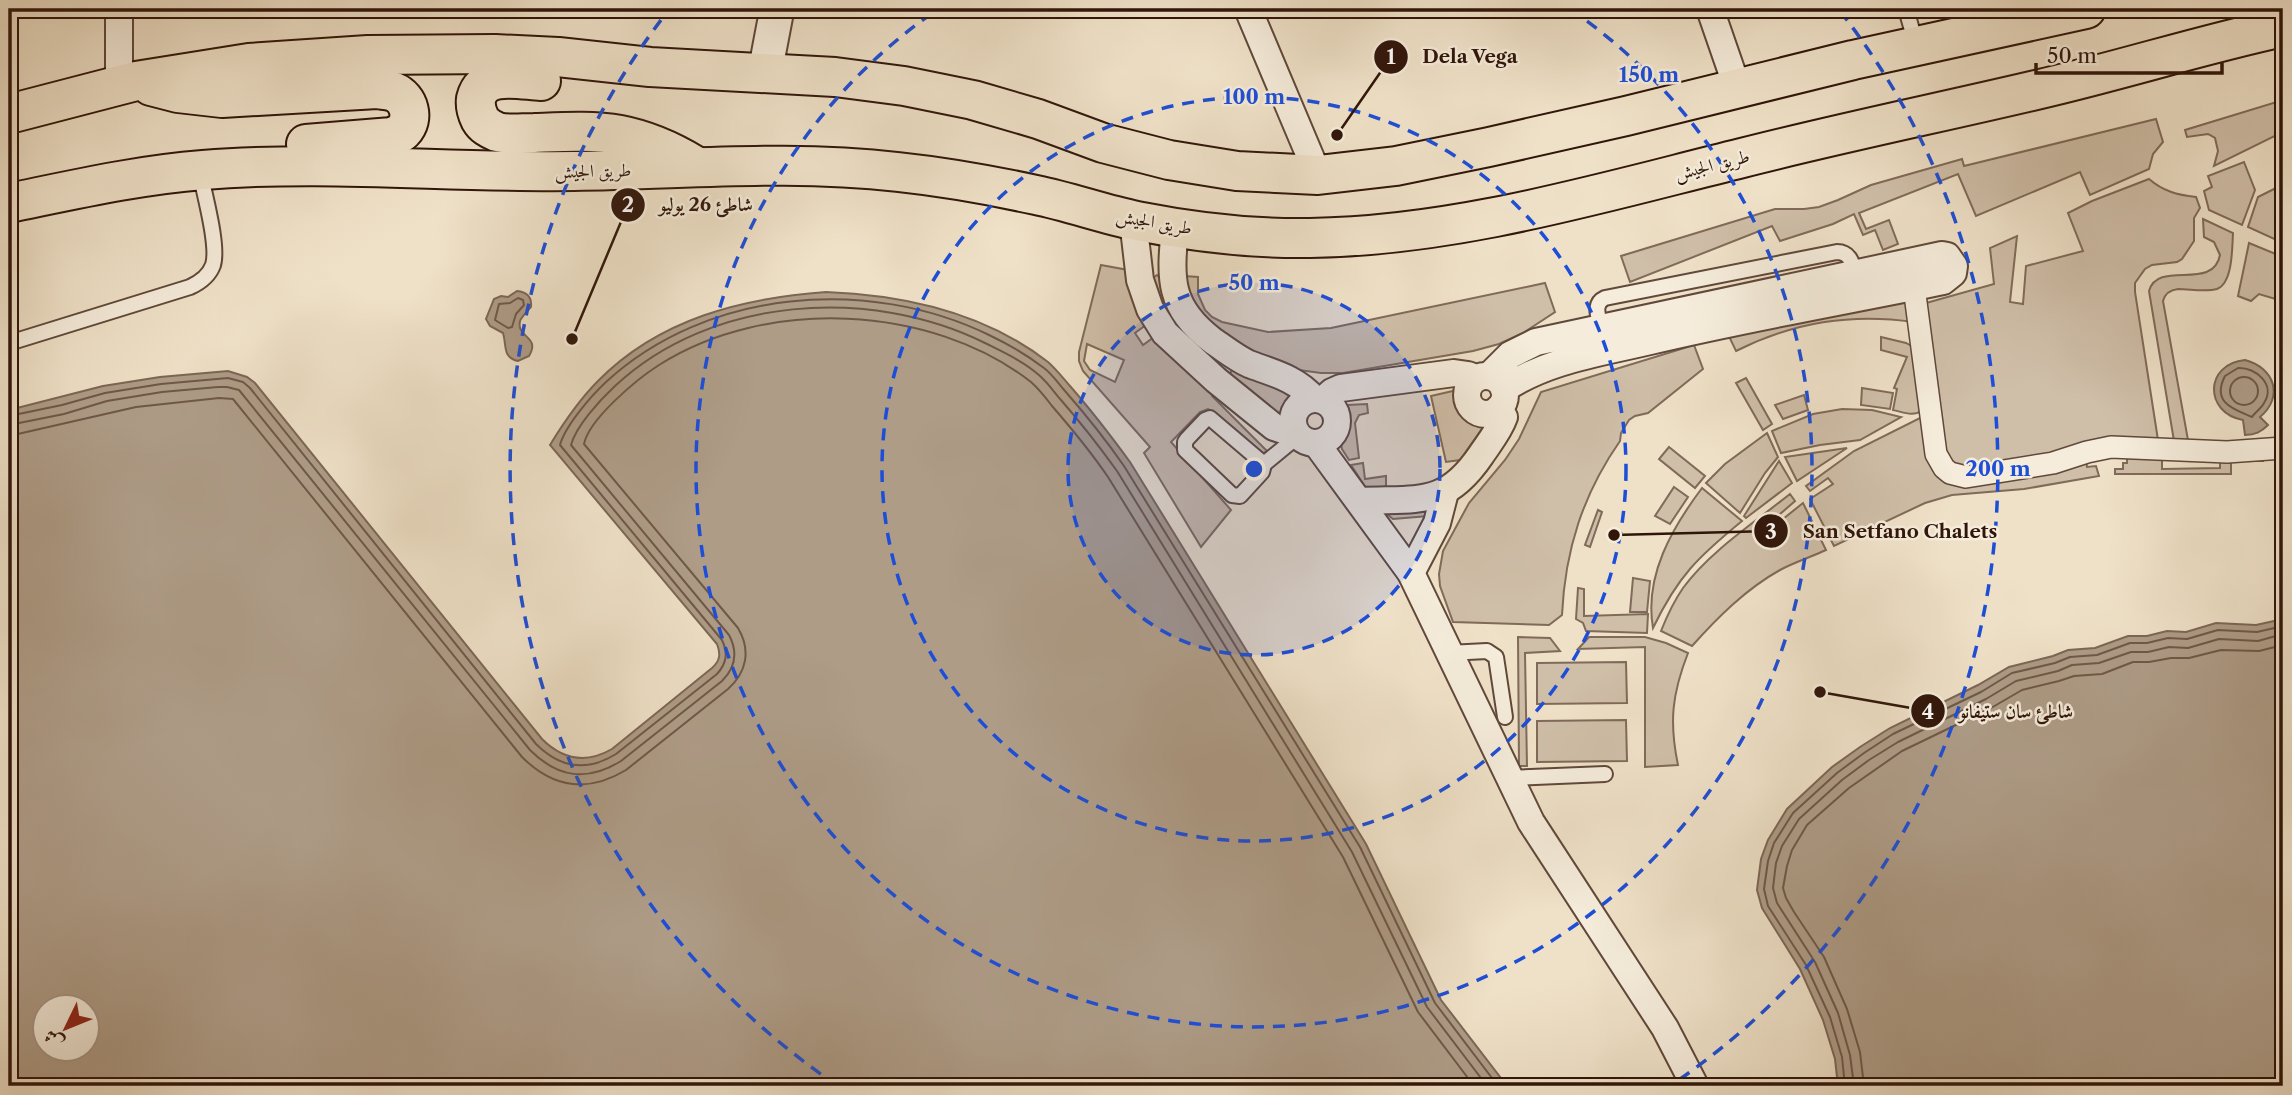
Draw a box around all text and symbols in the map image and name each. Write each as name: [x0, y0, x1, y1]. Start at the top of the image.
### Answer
scale bar: [2036, 32, 2222, 76]
callout: Dela Vega: [1373, 37, 1533, 77]
text: 50 m: [2047, 43, 2097, 68]
text: 1: [1386, 44, 1396, 69]
text: Dela Vega: [1422, 45, 1519, 68]
text: 150 m: [1619, 62, 1679, 87]
text: 100 m: [1223, 84, 1285, 109]
street label: طريق الجيش: [1672, 145, 1752, 186]
street label: طريق الجيش: [554, 159, 632, 184]
callout: شاطئ 26 يوليو: [610, 185, 767, 225]
text: 2: [622, 192, 634, 217]
text: شاطئ 26 يوليو: [657, 193, 753, 218]
street label: طريق الجيش: [1114, 204, 1194, 240]
text: 50 m: [1228, 270, 1280, 295]
text: 200 m: [1965, 456, 2031, 481]
centre of rings: [1242, 457, 1266, 481]
callout: San Setfano Chalets: [1753, 511, 2011, 551]
text: 3: [1765, 519, 1777, 544]
text: San Setfano Chalets: [1803, 520, 1997, 543]
callout: شاطئ سان ستيفانو: [1910, 691, 2088, 731]
text: 4: [1922, 699, 1934, 724]
text: شاطئ سان ستيفانو: [1957, 700, 2073, 725]
north arrow: [32, 993, 102, 1064]
text: ش: [39, 1025, 69, 1054]

